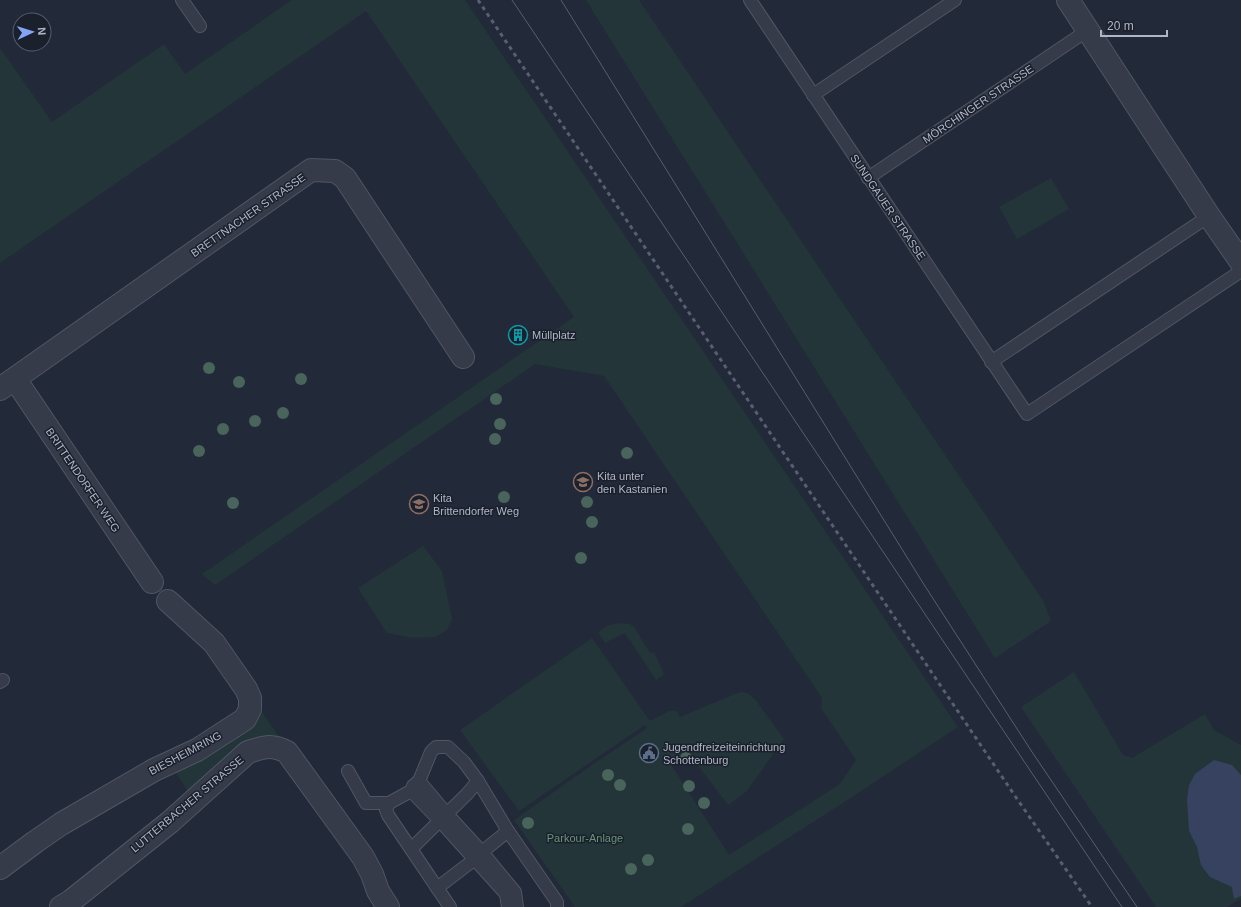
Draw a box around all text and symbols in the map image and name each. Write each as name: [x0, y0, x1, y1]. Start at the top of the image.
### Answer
north arrow: [12, 12, 52, 52]
scale bar: [1101, 12, 1167, 38]
text: 20 m: [1107, 19, 1134, 33]
text: N: [36, 27, 48, 36]
street label: MÖRCHINGER STRASSE: [920, 62, 1036, 146]
street label: SUNDGAUER STRASSE: [848, 152, 928, 262]
street label: BRETTNACHER STRASSE: [188, 171, 308, 259]
building icon: Müllplatz: [507, 324, 529, 346]
place label: Müllplatz: [532, 329, 575, 341]
street label: BRITTENDORFER WEG: [44, 426, 122, 534]
place label: Kita unter den Kastanien: [597, 470, 667, 495]
school or university icon: Kita unter den Kastanien: [572, 471, 594, 493]
place label: Kita Brittendorfer Weg: [433, 492, 519, 517]
school or university icon: Kita Brittendorfer Weg: [408, 493, 430, 515]
street label: BIESHEIMRING: [147, 729, 223, 777]
place label: Jugendfreizeiteinrichtung Schottenburg: [663, 741, 785, 766]
public building icon: Jugendfreizeiteinrichtung Schottenburg: [638, 742, 660, 764]
street label: LUTTERBACHER STRASSE: [128, 753, 246, 855]
park label: Parkour-Anlage: [547, 832, 623, 844]

